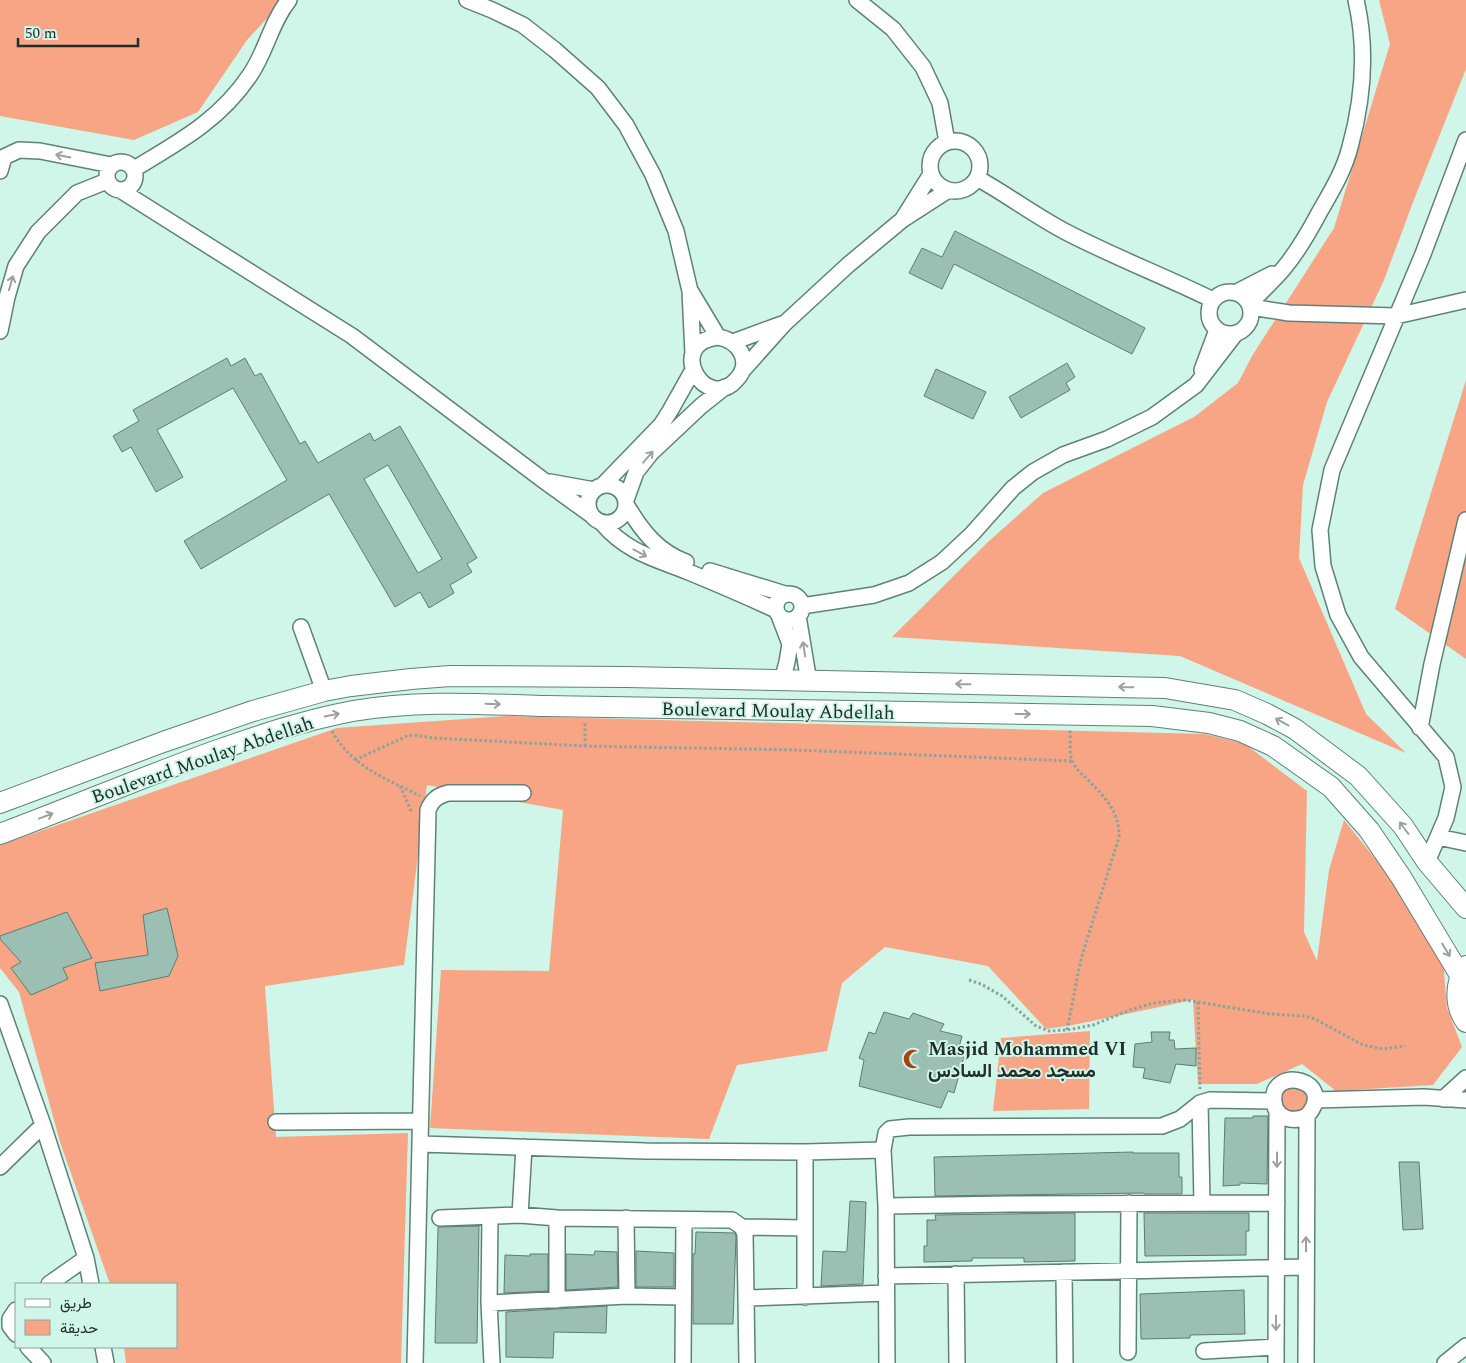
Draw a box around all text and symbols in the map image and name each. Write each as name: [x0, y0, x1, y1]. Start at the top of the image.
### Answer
scale bar: [18, 15, 138, 47]
text: 50 m: [25, 22, 57, 45]
one-way arrow: [56, 150, 72, 160]
one-way arrow: [7, 276, 17, 292]
one-way arrow: [642, 450, 654, 463]
one-way arrow: [632, 548, 647, 558]
one-way arrow: [798, 641, 808, 657]
one-way arrow: [956, 679, 972, 689]
one-way arrow: [1118, 682, 1134, 692]
street label: Boulevard Moulay Abdellah: [661, 695, 895, 728]
one-way arrow: [484, 699, 501, 709]
street label: Boulevard Moulay Abdellah: [87, 709, 318, 812]
one-way arrow: [1014, 709, 1031, 719]
one-way arrow: [323, 710, 339, 720]
one-way arrow: [1275, 717, 1290, 727]
one-way arrow: [39, 810, 54, 819]
one-way arrow: [1399, 821, 1409, 835]
one-way arrow: [1441, 943, 1451, 957]
place label: Masjid Mohammed VI مسجد محمد السادس: [928, 1035, 1126, 1086]
mosque icon: Masjid Mohammed VI مسجد محمد السادس: [902, 1048, 924, 1070]
one-way arrow: [1272, 1152, 1282, 1168]
one-way arrow: [1301, 1237, 1311, 1253]
legend: [15, 1283, 178, 1348]
text: طريق: [60, 1292, 92, 1315]
one-way arrow: [1271, 1314, 1281, 1331]
text: حديقة: [60, 1317, 98, 1340]

